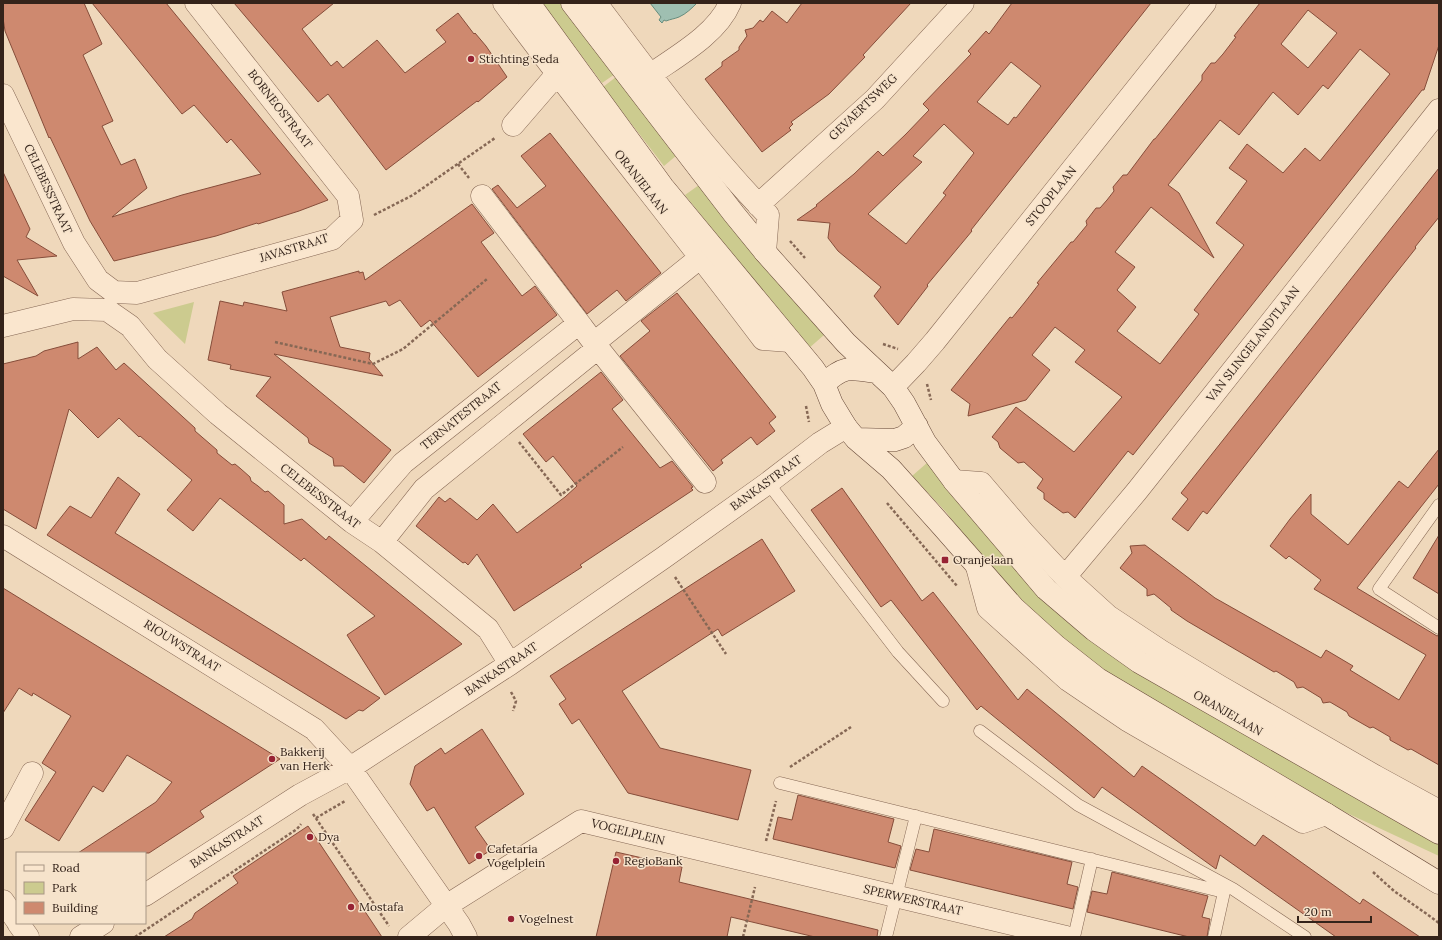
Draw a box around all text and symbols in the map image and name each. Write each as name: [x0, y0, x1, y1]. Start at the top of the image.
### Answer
place label: Stichting Seda: [479, 51, 559, 66]
marker: Stichting Seda: [466, 54, 476, 64]
street label: BORNEOSTRAAT: [245, 66, 316, 151]
street label: GEVAERTSWEG: [825, 70, 900, 143]
street label: CELEBESSTRAAT: [21, 141, 76, 236]
street label: ORANJELAAN: [611, 146, 671, 217]
street label: STOOPLAAN: [1022, 163, 1079, 229]
street label: JAVASTRAAT: [256, 230, 331, 265]
street label: VAN SLINGELANDTLAAN: [1202, 283, 1302, 405]
street label: TERNATESTRAAT: [417, 378, 504, 453]
street label: BANKASTRAAT: [727, 451, 805, 514]
street label: CELEBESSTRAAT: [277, 460, 364, 532]
place label: Oranjelaan: [953, 552, 1014, 567]
marker: Oranjelaan: [940, 555, 950, 565]
street label: RIOUWSTRAAT: [141, 616, 224, 675]
street label: BANKASTRAAT: [461, 638, 540, 699]
street label: ORANJELAAN: [1191, 687, 1266, 739]
place label: Bakkerij van Herk: [280, 744, 330, 773]
marker: Bakkerij van Herk: [267, 754, 277, 764]
street label: BANKASTRAAT: [187, 812, 267, 871]
street label: VOGELPLEIN: [589, 815, 667, 848]
place label: Dya: [318, 829, 339, 844]
marker: Dya: [305, 832, 315, 842]
place label: Cafetaria Vogelplein: [486, 841, 545, 870]
marker: Cafetaria Vogelplein: [474, 851, 484, 861]
legend: [16, 852, 146, 924]
place label: RegioBank: [624, 853, 683, 868]
marker: RegioBank: [611, 856, 621, 866]
text: Road: [52, 860, 80, 875]
text: Park: [52, 880, 78, 895]
street label: SPERWERSTRAAT: [862, 881, 965, 918]
scale bar: [1298, 898, 1371, 924]
place label: Mostafa: [359, 899, 404, 914]
text: Building: [52, 900, 98, 915]
marker: Mostafa: [346, 902, 356, 912]
text: 20 m: [1304, 904, 1332, 919]
place label: Vogelnest: [518, 911, 574, 926]
marker: Vogelnest: [506, 914, 516, 924]

